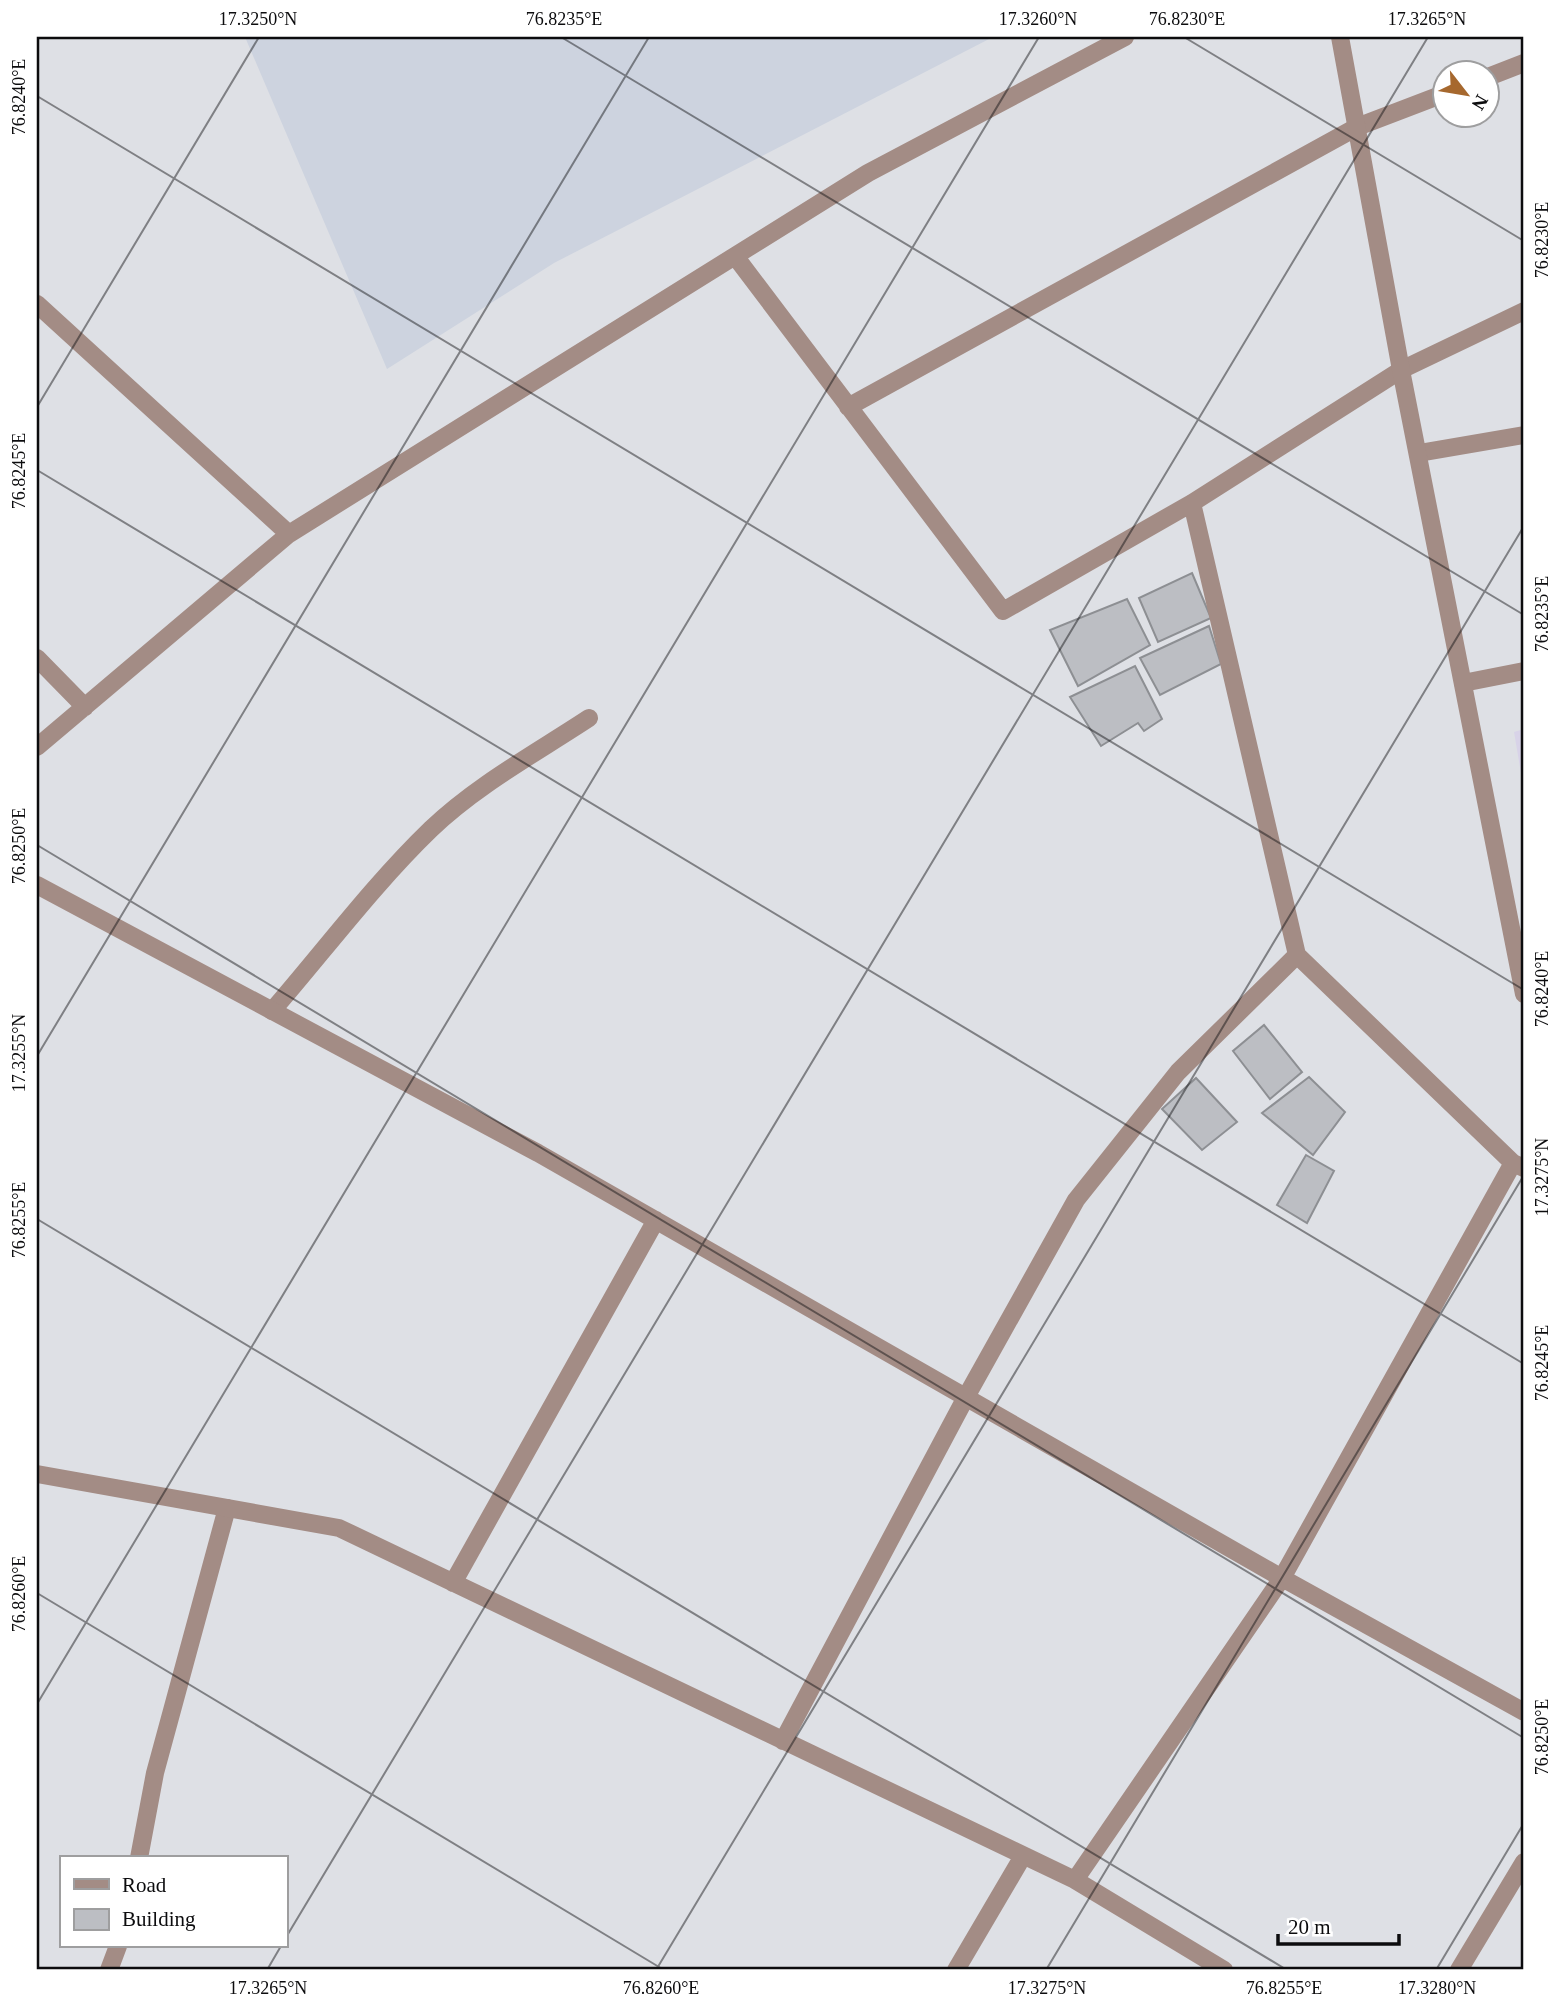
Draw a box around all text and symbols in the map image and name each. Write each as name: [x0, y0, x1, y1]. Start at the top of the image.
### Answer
text: 17.3250°N: [219, 9, 297, 29]
text: 76.8235°E: [526, 9, 602, 29]
text: 17.3260°N: [999, 9, 1077, 29]
text: 76.8230°E: [1149, 9, 1225, 29]
text: 17.3265°N: [1388, 9, 1466, 29]
text: 76.8240°E: [9, 59, 29, 135]
north arrow: [1432, 60, 1502, 130]
text: N: [1467, 91, 1493, 114]
text: 76.8230°E: [1532, 202, 1552, 278]
text: 76.8245°E: [9, 433, 29, 509]
text: 76.8235°E: [1532, 576, 1552, 652]
text: 76.8250°E: [9, 808, 29, 884]
text: 76.8240°E: [1532, 951, 1552, 1027]
text: 17.3255°N: [9, 1014, 29, 1092]
text: 17.3275°N: [1532, 1138, 1552, 1216]
text: 76.8255°E: [9, 1182, 29, 1258]
text: 76.8245°E: [1532, 1325, 1552, 1401]
text: 76.8260°E: [9, 1556, 29, 1632]
text: 76.8250°E: [1532, 1699, 1552, 1775]
legend: [60, 1856, 287, 1948]
text: Road: [122, 1873, 167, 1897]
scale bar: [1278, 1902, 1398, 1946]
text: Building: [122, 1907, 196, 1931]
text: 20 m: [1288, 1915, 1331, 1939]
text: 17.3265°N: [229, 1978, 307, 1998]
text: 76.8260°E: [623, 1978, 699, 1998]
text: 17.3275°N: [1008, 1978, 1086, 1998]
text: 76.8255°E: [1246, 1978, 1322, 1998]
text: 17.3280°N: [1398, 1978, 1476, 1998]

